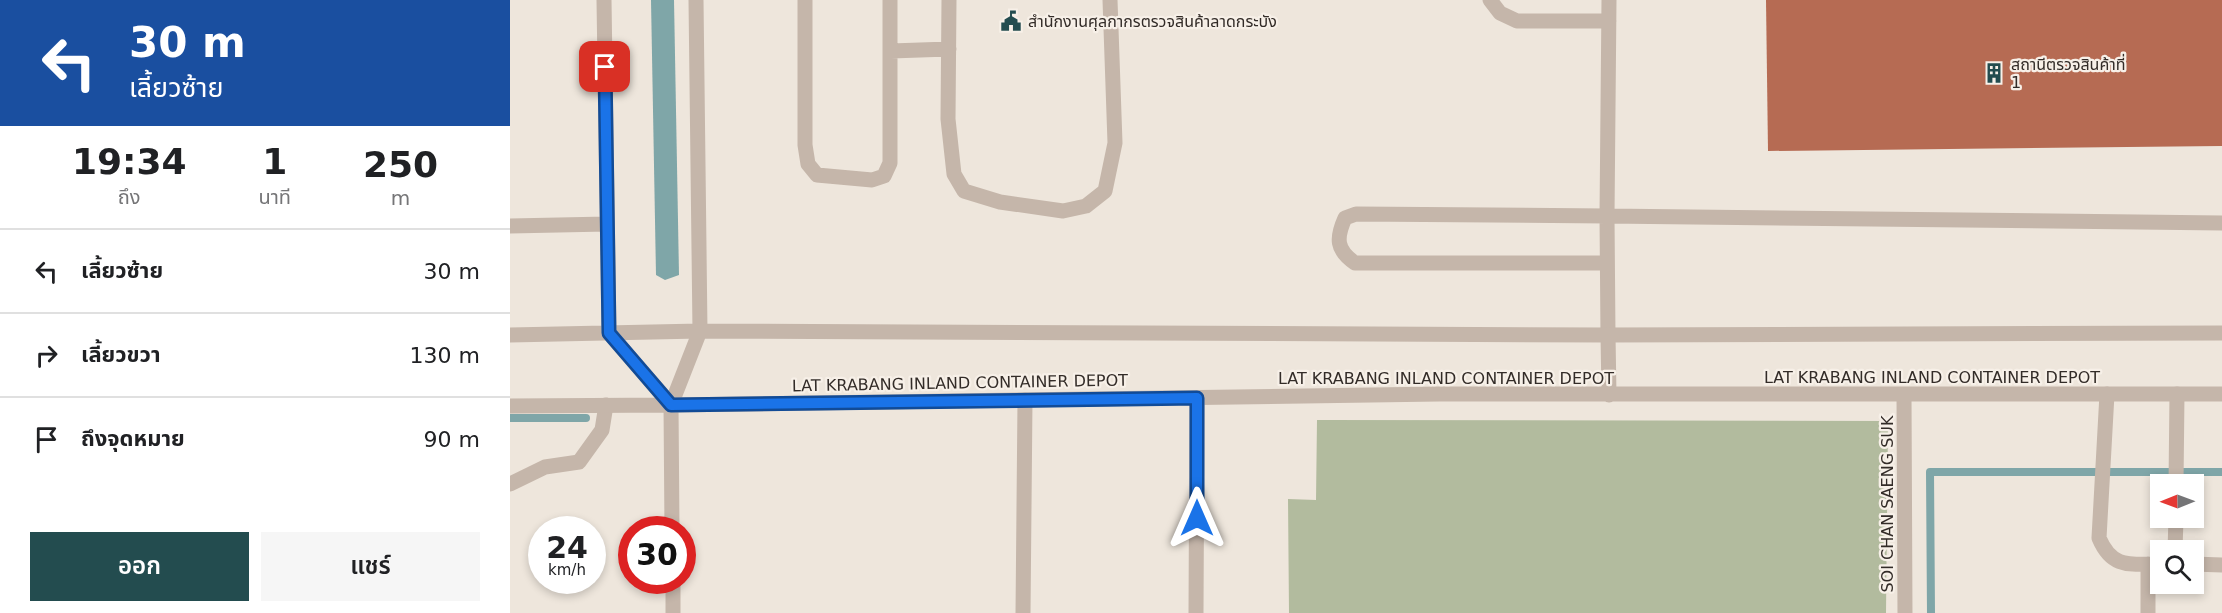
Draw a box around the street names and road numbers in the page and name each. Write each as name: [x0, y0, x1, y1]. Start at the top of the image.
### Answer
street label: LAT KRABANG INLAND CONTAINER DEPOT: [1764, 368, 2100, 387]
street label: LAT KRABANG INLAND CONTAINER DEPOT: [1278, 369, 1614, 388]
street label: LAT KRABANG INLAND CONTAINER DEPOT: [792, 371, 1128, 395]
street label: SOI CHAN SAENG SUK: [1878, 415, 1897, 593]

